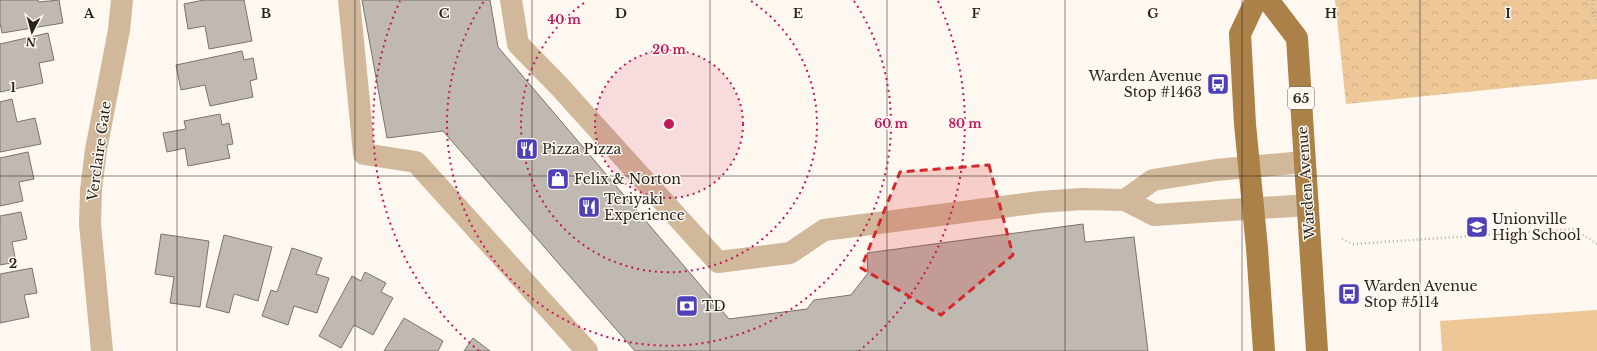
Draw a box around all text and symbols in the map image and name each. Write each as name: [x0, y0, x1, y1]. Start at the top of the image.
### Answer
text: A: [83, 5, 95, 22]
text: B: [261, 5, 271, 22]
text: C: [439, 5, 450, 22]
text: D: [615, 5, 627, 22]
text: E: [793, 5, 803, 22]
text: F: [972, 5, 981, 22]
text: G: [1147, 5, 1159, 22]
text: H: [1325, 5, 1337, 22]
text: I: [1505, 5, 1511, 22]
north arrow: [12, 12, 52, 52]
text: 40 m: [547, 12, 581, 27]
text: N: [24, 34, 37, 49]
text: 20 m: [652, 42, 686, 57]
place label: Warden Avenue Stop #1463: [1088, 67, 1202, 101]
bus stop icon: Warden Avenue Stop #1463: [1205, 71, 1231, 97]
text: 1: [10, 79, 16, 96]
road number: 65: [1288, 87, 1314, 109]
street label: Verclaire Gate: [83, 100, 115, 203]
text: 60 m: [874, 116, 909, 131]
text: 80 m: [948, 116, 982, 131]
centre of rings: [662, 117, 676, 131]
street label: Warden Avenue: [1293, 126, 1319, 241]
restaurant icon: Pizza Pizza: [514, 136, 540, 162]
place label: Pizza Pizza: [542, 140, 622, 158]
shop icon: Felix & Norton: [545, 166, 571, 192]
place label: Felix & Norton: [574, 170, 681, 188]
place label: Teriyaki Experience: [604, 190, 685, 224]
restaurant icon: Teriyaki Experience: [576, 194, 602, 220]
place label: Unionville High School: [1492, 210, 1581, 244]
school or university icon: Unionville High School: [1464, 214, 1490, 240]
text: 2: [9, 255, 17, 272]
place label: Warden Avenue Stop #5114: [1363, 277, 1477, 311]
bus stop icon: Warden Avenue Stop #5114: [1336, 281, 1362, 307]
bank icon: TD: [674, 293, 700, 319]
place label: TD: [702, 297, 726, 315]

